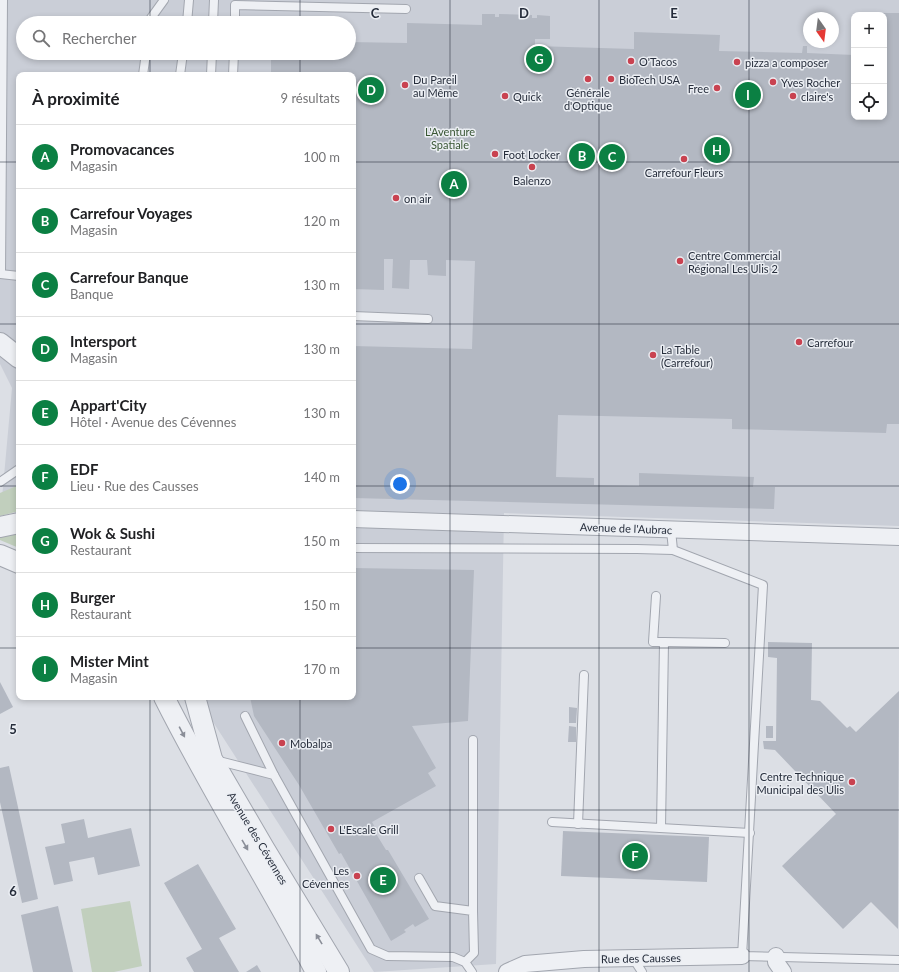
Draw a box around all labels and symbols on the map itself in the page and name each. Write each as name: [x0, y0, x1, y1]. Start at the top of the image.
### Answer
text: C: [371, 5, 380, 21]
text: D: [519, 5, 529, 21]
text: E: [670, 5, 678, 21]
north arrow: [803, 12, 839, 48]
pin: G: [526, 44, 552, 74]
place label: O'Tacos: [639, 55, 677, 68]
marker: O'Tacos: [626, 56, 636, 66]
place label: pizza a composer: [745, 56, 828, 69]
marker: pizza a composer: [732, 57, 742, 67]
place label: Du Pareil au Même: [413, 73, 458, 99]
place label: BioTech USA: [619, 73, 681, 86]
marker: Générale d'Optique: [583, 74, 593, 84]
marker: BioTech USA: [606, 74, 616, 84]
pin: D: [358, 75, 384, 105]
place label: Yves Rocher: [781, 76, 840, 89]
marker: Yves Rocher: [768, 77, 778, 87]
marker: Du Pareil au Même: [400, 80, 410, 90]
pin: I: [735, 80, 761, 110]
place label: Free: [688, 82, 709, 95]
marker: Free: [712, 83, 722, 93]
place label: Générale d'Optique: [564, 86, 612, 112]
place label: Quick: [513, 90, 542, 103]
place label: claire's: [801, 90, 834, 103]
marker: Quick: [500, 91, 510, 101]
marker: claire's: [788, 91, 798, 101]
park label: L'Aventure Spatiale: [425, 125, 475, 151]
pin: H: [704, 135, 730, 165]
pin: B: [569, 141, 595, 171]
pin: C: [599, 142, 625, 172]
place label: Foot Locker: [503, 148, 560, 161]
marker: Foot Locker: [490, 149, 500, 159]
marker: Carrefour Fleurs: [679, 154, 689, 164]
marker: Balenzo: [527, 162, 537, 172]
place label: Carrefour Fleurs: [645, 166, 723, 179]
pin: A: [441, 169, 467, 199]
place label: Balenzo: [513, 174, 551, 187]
place label: on air: [404, 192, 431, 205]
marker: on air: [391, 193, 401, 203]
place label: Centre Commercial Régional Les Ulis 2: [688, 249, 781, 275]
marker: Centre Commercial Régional Les Ulis 2: [675, 256, 685, 266]
place label: Carrefour: [807, 336, 853, 349]
marker: Carrefour: [794, 337, 804, 347]
place label: La Table (Carrefour): [661, 343, 713, 369]
marker: La Table (Carrefour): [648, 350, 658, 360]
your location: [390, 474, 410, 494]
street label: Avenue de l'Aubrac: [580, 520, 672, 536]
text: 5: [9, 721, 17, 737]
one-way arrow: [178, 726, 185, 738]
place label: Mobalpa: [290, 737, 332, 750]
marker: Mobalpa: [277, 738, 287, 748]
place label: Centre Technique Municipal des Ulis: [757, 770, 844, 796]
marker: Centre Technique Municipal des Ulis: [847, 777, 857, 787]
street label: Avenue des Cévennes: [225, 789, 291, 887]
place label: L'Escale Grill: [339, 823, 399, 836]
marker: L'Escale Grill: [326, 824, 336, 834]
one-way arrow: [242, 839, 249, 851]
pin: F: [622, 841, 648, 871]
place label: Les Cévennes: [302, 864, 349, 890]
pin: E: [370, 865, 396, 895]
marker: Les Cévennes: [352, 871, 362, 881]
text: 6: [9, 883, 17, 899]
one-way arrow: [315, 933, 322, 945]
street label: Rue des Causses: [601, 951, 681, 965]

